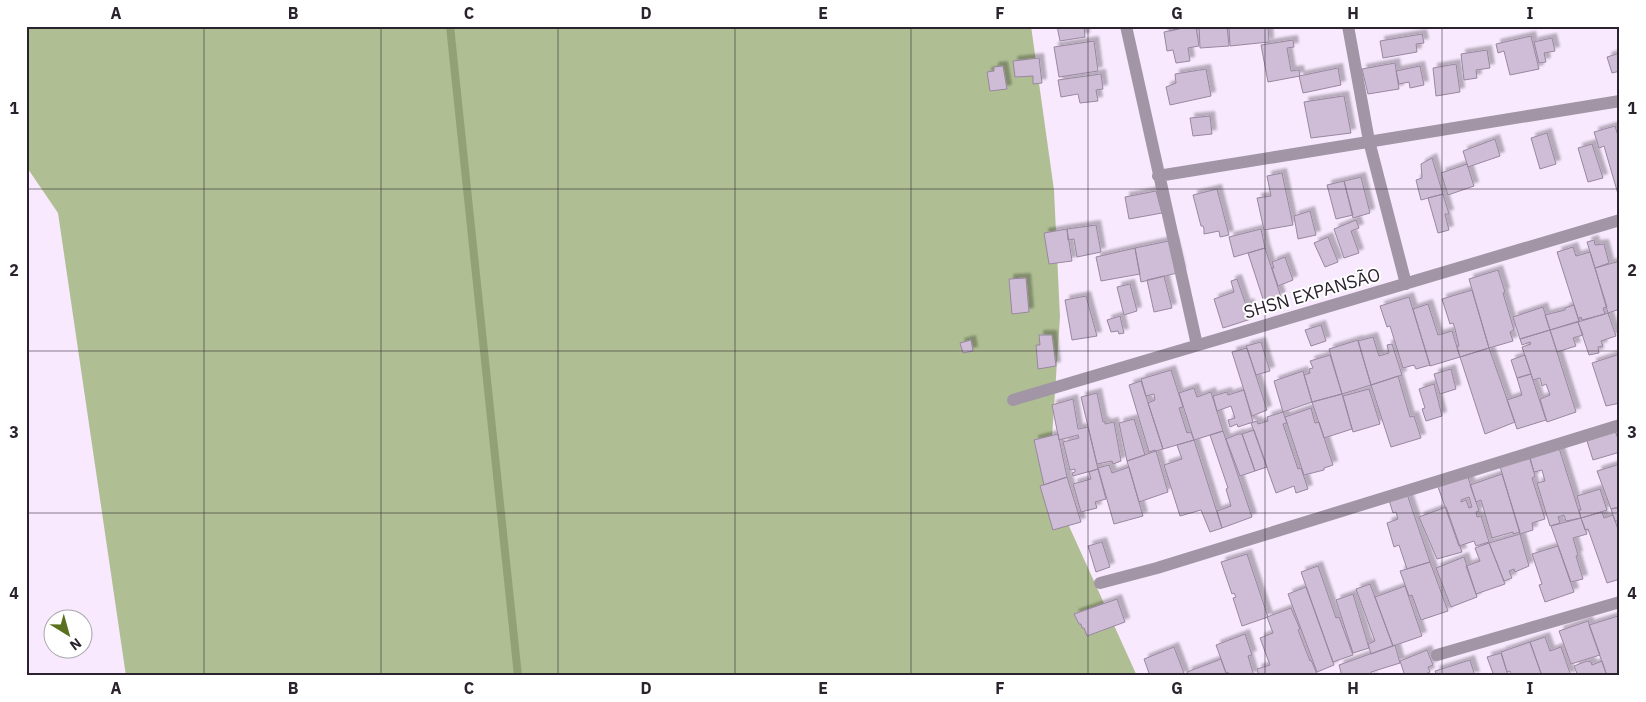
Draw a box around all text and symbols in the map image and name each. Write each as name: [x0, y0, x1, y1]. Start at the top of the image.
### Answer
text: A: [111, 3, 122, 23]
text: B: [288, 3, 299, 23]
text: C: [464, 3, 474, 23]
text: D: [640, 3, 652, 23]
text: E: [818, 3, 828, 23]
text: F: [995, 3, 1005, 23]
text: G: [1171, 3, 1183, 23]
text: H: [1347, 3, 1359, 23]
text: I: [1527, 3, 1534, 23]
text: 1: [9, 98, 19, 118]
text: 1: [1627, 98, 1637, 118]
text: 2: [9, 260, 19, 280]
text: 2: [1627, 260, 1637, 280]
street label: SHSN EXPANSÃO: [1241, 263, 1383, 323]
text: 3: [9, 422, 19, 442]
text: 3: [1627, 422, 1637, 442]
text: 4: [9, 583, 19, 603]
text: 4: [1627, 583, 1637, 603]
north arrow: [42, 610, 92, 660]
text: N: [66, 634, 85, 655]
text: A: [111, 678, 122, 698]
text: B: [288, 678, 299, 698]
text: C: [464, 678, 474, 698]
text: D: [640, 678, 652, 698]
text: E: [818, 678, 828, 698]
text: F: [995, 678, 1005, 698]
text: G: [1171, 678, 1183, 698]
text: H: [1347, 678, 1359, 698]
text: I: [1527, 678, 1534, 698]

